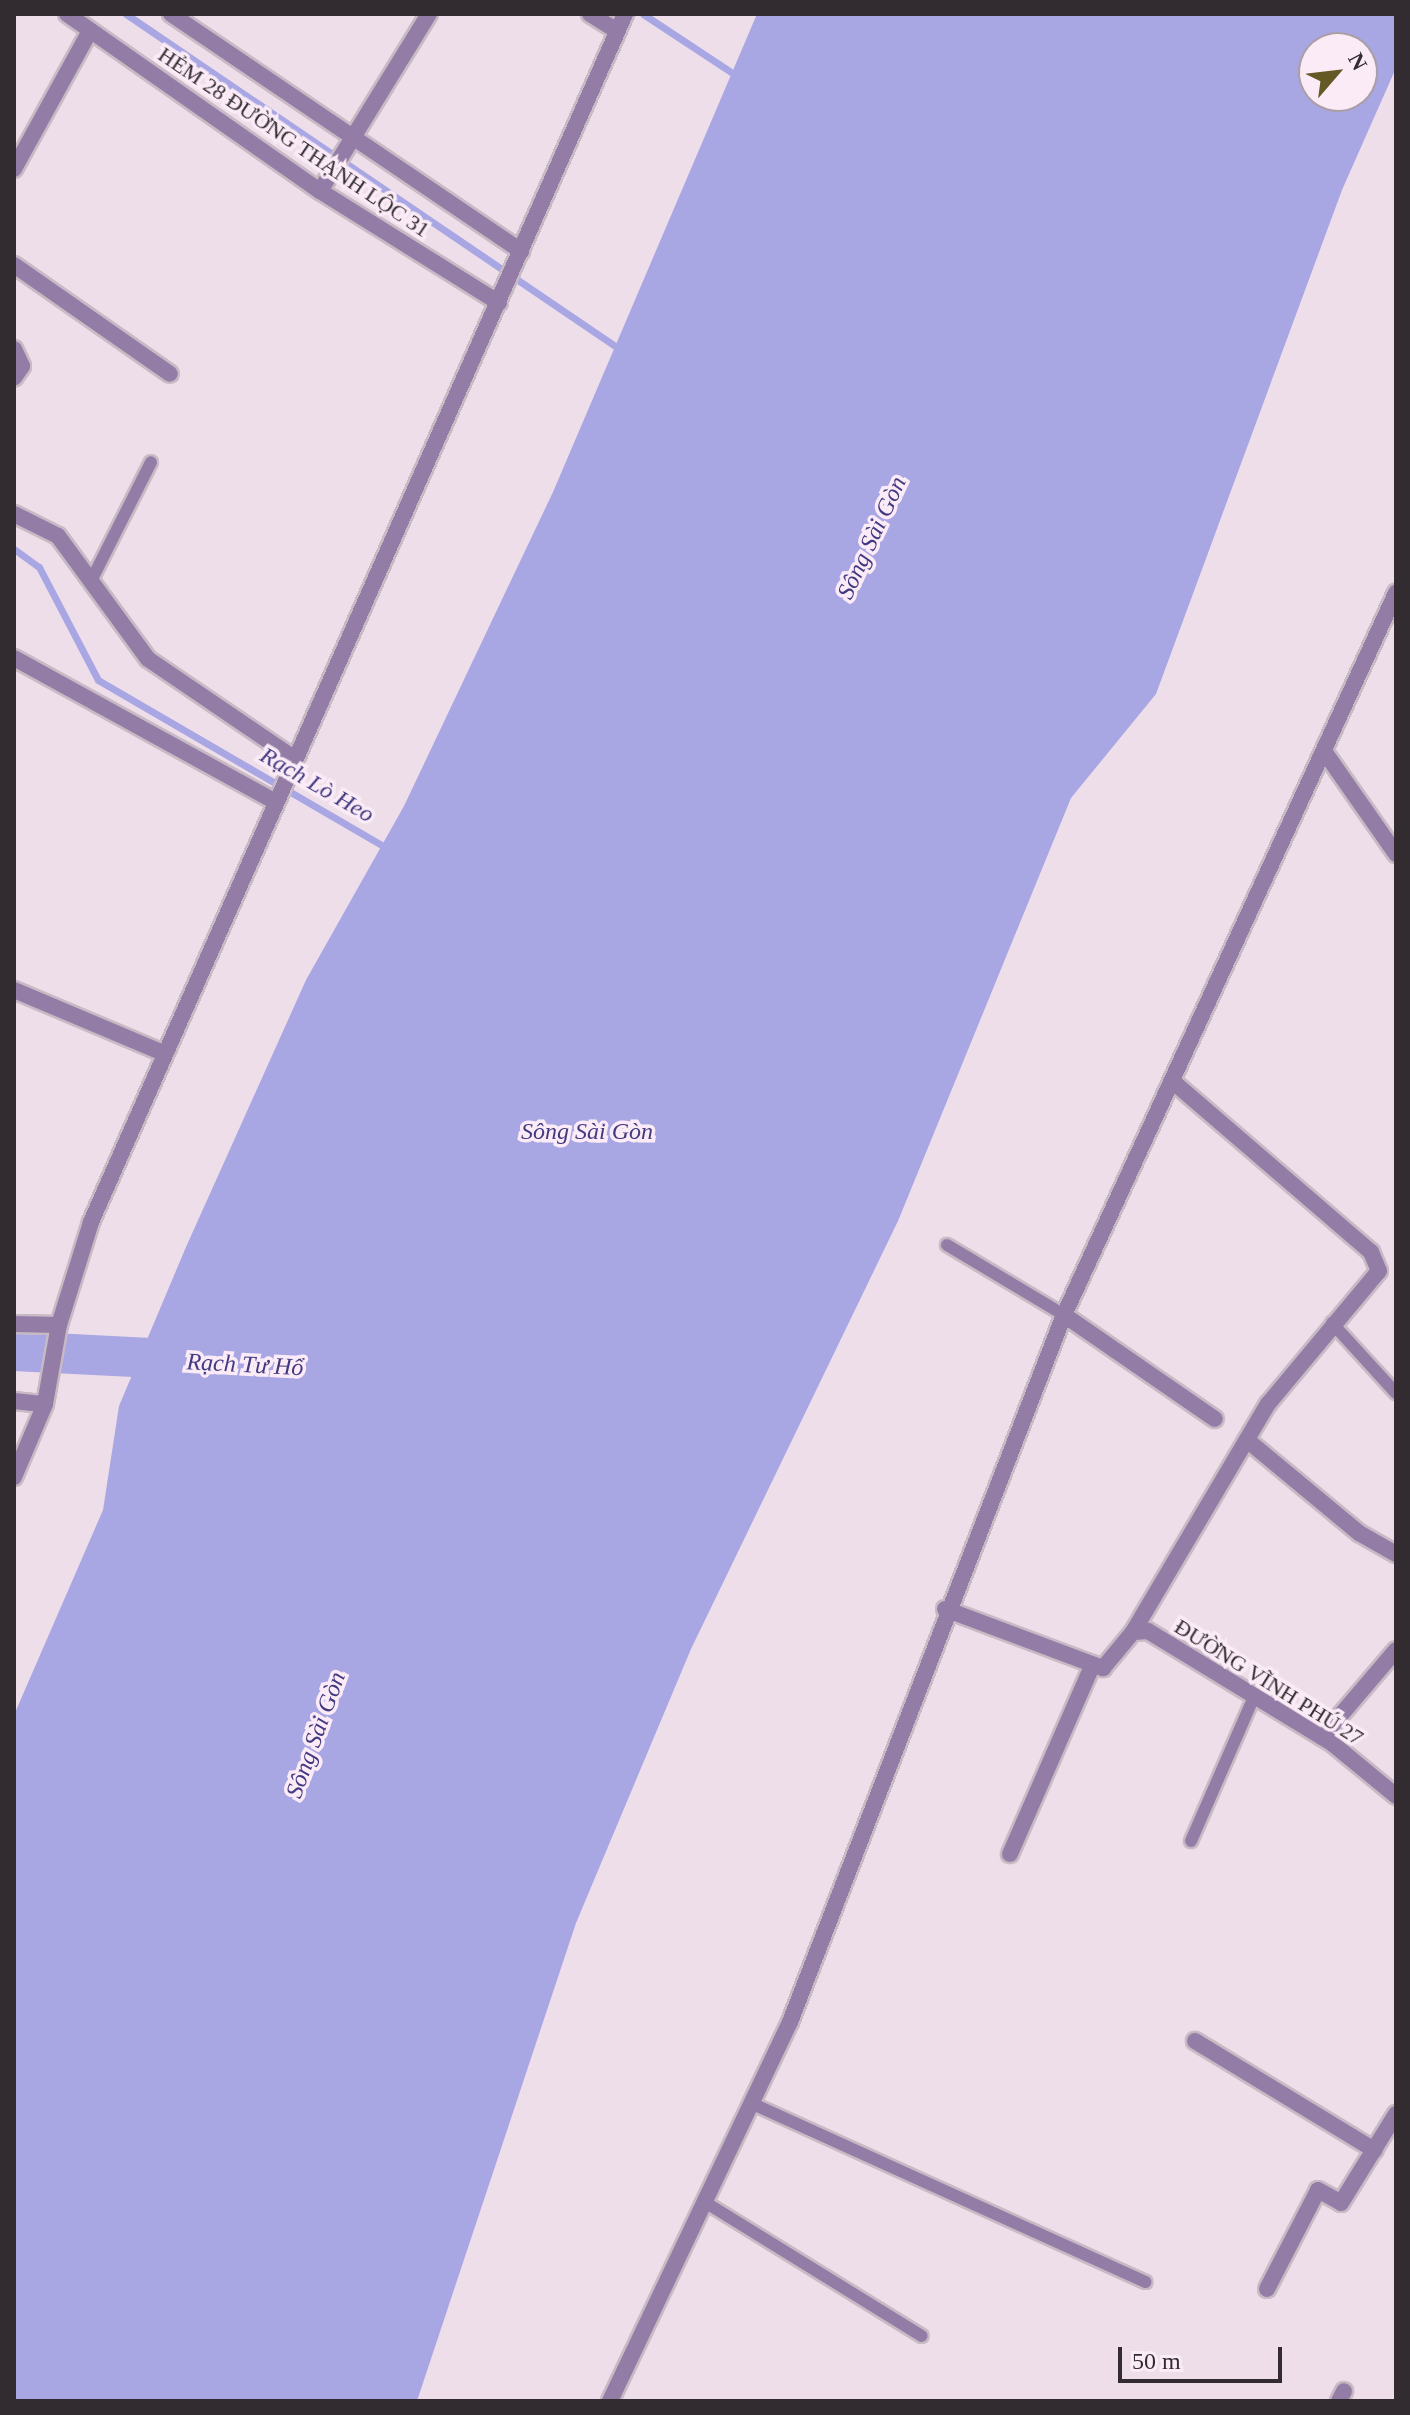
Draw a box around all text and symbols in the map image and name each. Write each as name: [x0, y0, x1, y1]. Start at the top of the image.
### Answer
north arrow: [1298, 32, 1378, 112]
street label: HẺM 28 ĐƯỜNG THẠNH LỘC 31: [153, 41, 435, 243]
text: N: [1343, 49, 1373, 74]
water label: Sông Sài Gòn: [831, 472, 913, 604]
water label: Rạch Lò Heo: [255, 741, 379, 829]
water label: Sông Sài Gòn: [521, 1118, 653, 1146]
water label: Rạch Tư Hổ: [186, 1348, 304, 1382]
street label: ĐƯỜNG VĨNH PHÚ 27: [1170, 1613, 1368, 1751]
water label: Sông Sài Gòn: [280, 1668, 352, 1802]
scale bar: [1122, 2331, 1286, 2381]
text: 50 m: [1132, 2348, 1181, 2374]

